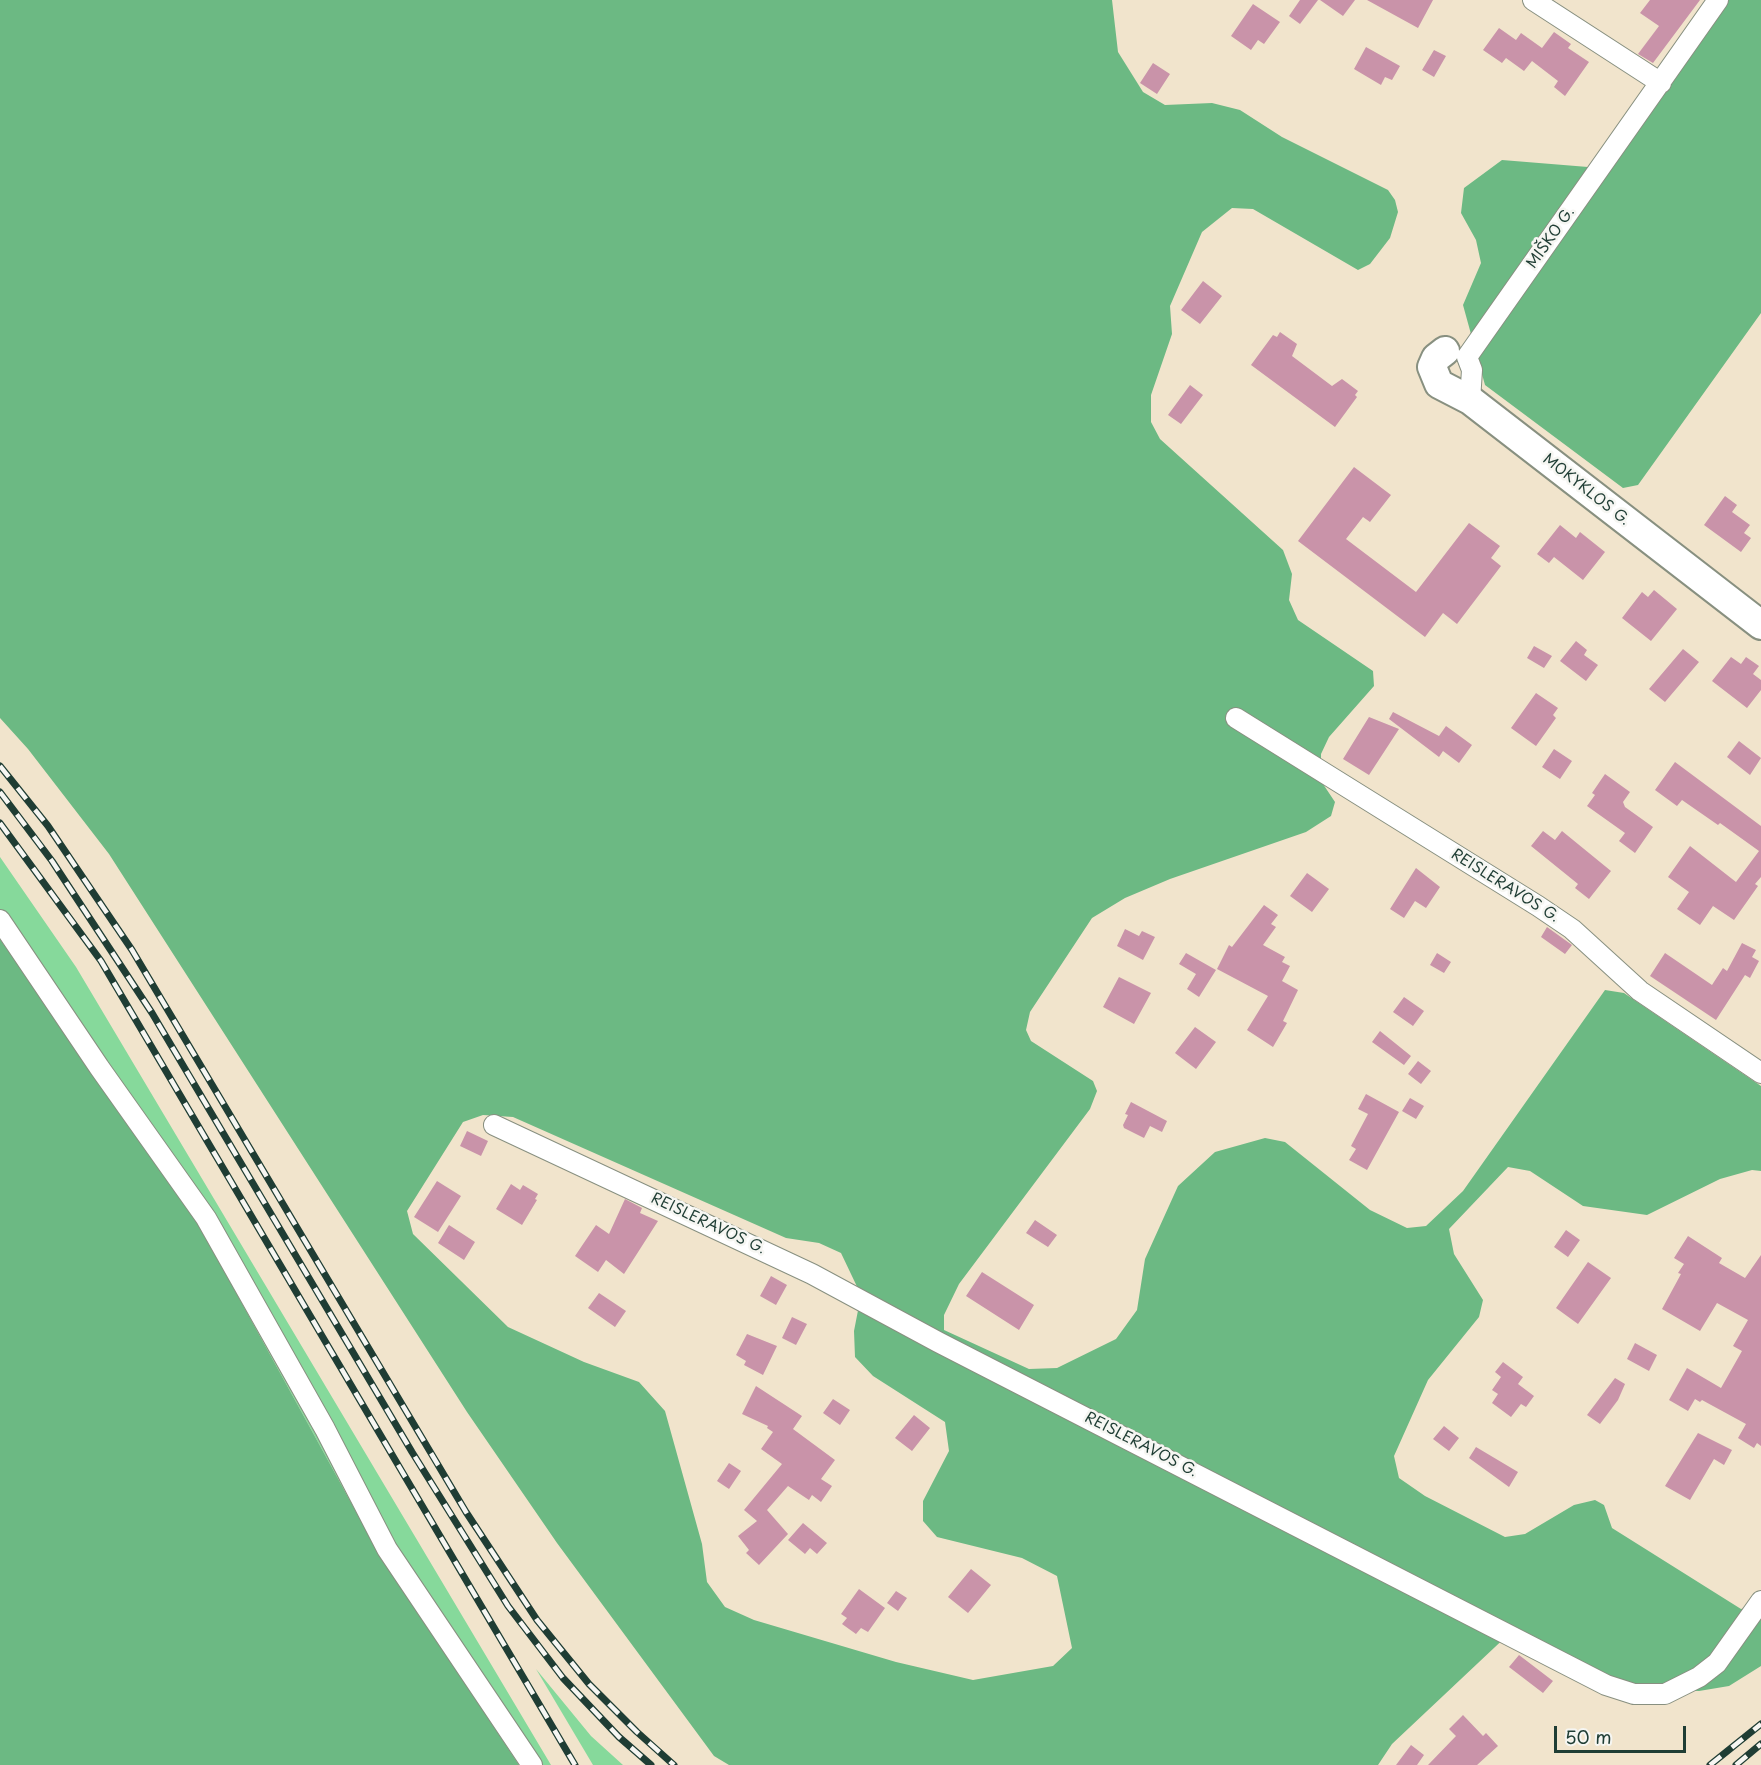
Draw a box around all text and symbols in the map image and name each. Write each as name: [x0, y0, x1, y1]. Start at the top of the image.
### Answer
street label: MIŠKO G.: [1523, 204, 1579, 272]
street label: MOKYKLOS G.: [1539, 450, 1633, 530]
street label: REISLERAVOS G.: [1448, 845, 1562, 927]
street label: REISLERAVOS G.: [648, 1190, 768, 1258]
street label: REISLERAVOS G.: [1082, 1409, 1200, 1481]
scale bar: [1557, 1714, 1689, 1752]
text: 50 m: [1565, 1723, 1612, 1750]

